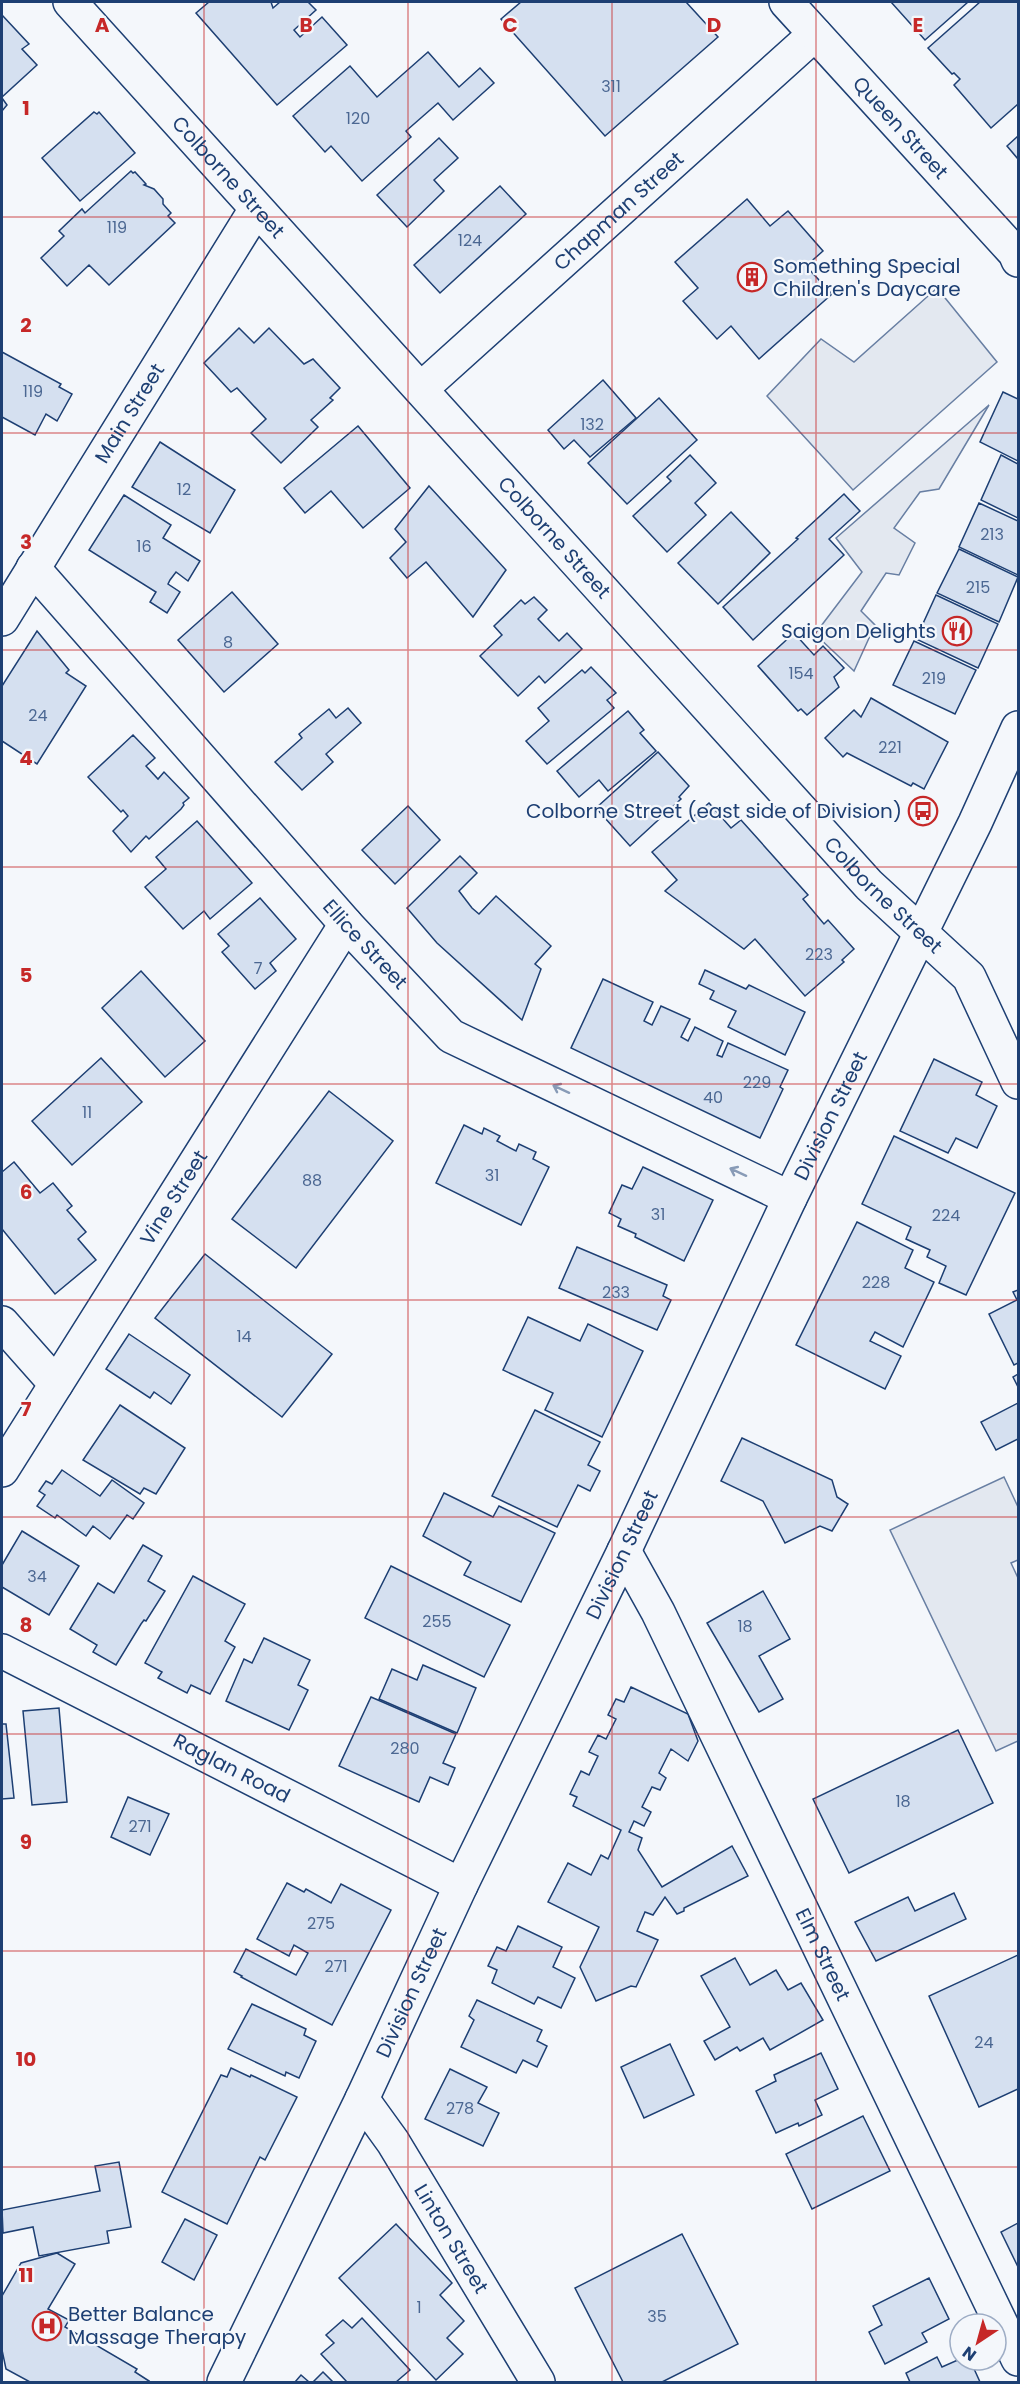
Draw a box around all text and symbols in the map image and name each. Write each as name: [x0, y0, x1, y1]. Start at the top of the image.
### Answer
text: A: [95, 11, 110, 39]
text: B: [299, 11, 313, 39]
text: C: [502, 11, 518, 39]
text: D: [707, 11, 721, 39]
text: E: [913, 11, 923, 39]
street label: Queen Street: [846, 70, 955, 185]
house number: 311: [601, 75, 621, 98]
text: 1: [22, 94, 30, 122]
house number: 120: [346, 107, 370, 130]
street label: Colborne Street: [166, 110, 291, 244]
street label: Chapman Street: [548, 145, 690, 277]
house number: 119: [107, 216, 127, 239]
house number: 124: [458, 229, 482, 252]
place label: Something Special Children's Daycare: [773, 252, 961, 303]
building icon: Something Special Children's Daycare: [736, 261, 768, 293]
text: 2: [20, 311, 32, 339]
street label: Main Street: [88, 358, 171, 468]
house number: 119: [23, 380, 43, 403]
house number: 132: [580, 413, 604, 436]
street label: Colborne Street: [492, 470, 617, 605]
house number: 12: [177, 478, 191, 501]
house number: 213: [980, 523, 1004, 546]
text: 3: [20, 528, 32, 556]
house number: 16: [136, 535, 152, 558]
house number: 215: [966, 576, 990, 599]
restaurant icon: Saigon Delights: [941, 615, 973, 647]
place label: Saigon Delights: [781, 617, 936, 645]
house number: 8: [223, 631, 233, 654]
house number: 154: [788, 662, 814, 685]
house number: 219: [922, 667, 946, 690]
house number: 24: [28, 704, 48, 727]
house number: 221: [878, 736, 902, 759]
text: 4: [19, 744, 33, 772]
bus stop icon: Colborne Street (east side of Division): [907, 795, 939, 827]
place label: Colborne Street (east side of Division): [526, 797, 902, 825]
street label: Colborne Street: [818, 830, 949, 960]
street label: Ellice Street: [316, 893, 414, 995]
house number: 223: [805, 943, 833, 966]
house number: 7: [254, 957, 263, 980]
text: 5: [20, 961, 33, 989]
street label: Division Street: [787, 1047, 874, 1185]
house number: 229: [743, 1071, 771, 1094]
one-way arrow: [553, 1082, 571, 1094]
house number: 40: [703, 1086, 723, 1109]
house number: 11: [82, 1101, 92, 1124]
street label: Vine Street: [133, 1145, 214, 1251]
house number: 31: [485, 1164, 499, 1187]
one-way arrow: [729, 1166, 747, 1178]
house number: 88: [302, 1169, 322, 1192]
text: 6: [20, 1178, 32, 1206]
house number: 31: [651, 1203, 665, 1226]
house number: 224: [932, 1204, 960, 1227]
house number: 228: [862, 1271, 890, 1294]
house number: 233: [602, 1281, 630, 1304]
house number: 14: [236, 1325, 252, 1348]
text: 7: [21, 1395, 32, 1423]
street label: Division Street: [579, 1486, 665, 1624]
house number: 34: [27, 1565, 47, 1588]
house number: 255: [422, 1610, 452, 1633]
text: 8: [20, 1611, 32, 1639]
house number: 18: [737, 1615, 753, 1638]
street label: Raglan Road: [169, 1727, 295, 1810]
house number: 280: [390, 1737, 420, 1760]
house number: 18: [895, 1790, 911, 1813]
house number: 271: [128, 1815, 152, 1838]
text: 9: [20, 1828, 32, 1856]
street label: Elm Street: [789, 1903, 857, 2005]
house number: 275: [307, 1912, 335, 1935]
street label: Division Street: [369, 1923, 453, 2062]
house number: 271: [324, 1955, 348, 1978]
house number: 24: [974, 2031, 994, 2054]
text: 10: [16, 2045, 36, 2073]
house number: 278: [446, 2097, 474, 2120]
street label: Linton Street: [408, 2179, 495, 2299]
text: 11: [18, 2261, 34, 2289]
house number: 1: [416, 2296, 422, 2319]
place label: Better Balance Massage Therapy: [68, 2300, 246, 2351]
house number: 35: [647, 2305, 667, 2328]
hospital icon: Better Balance Massage Therapy: [31, 2310, 63, 2342]
north arrow: [948, 2312, 1008, 2372]
text: N: [958, 2341, 981, 2367]

